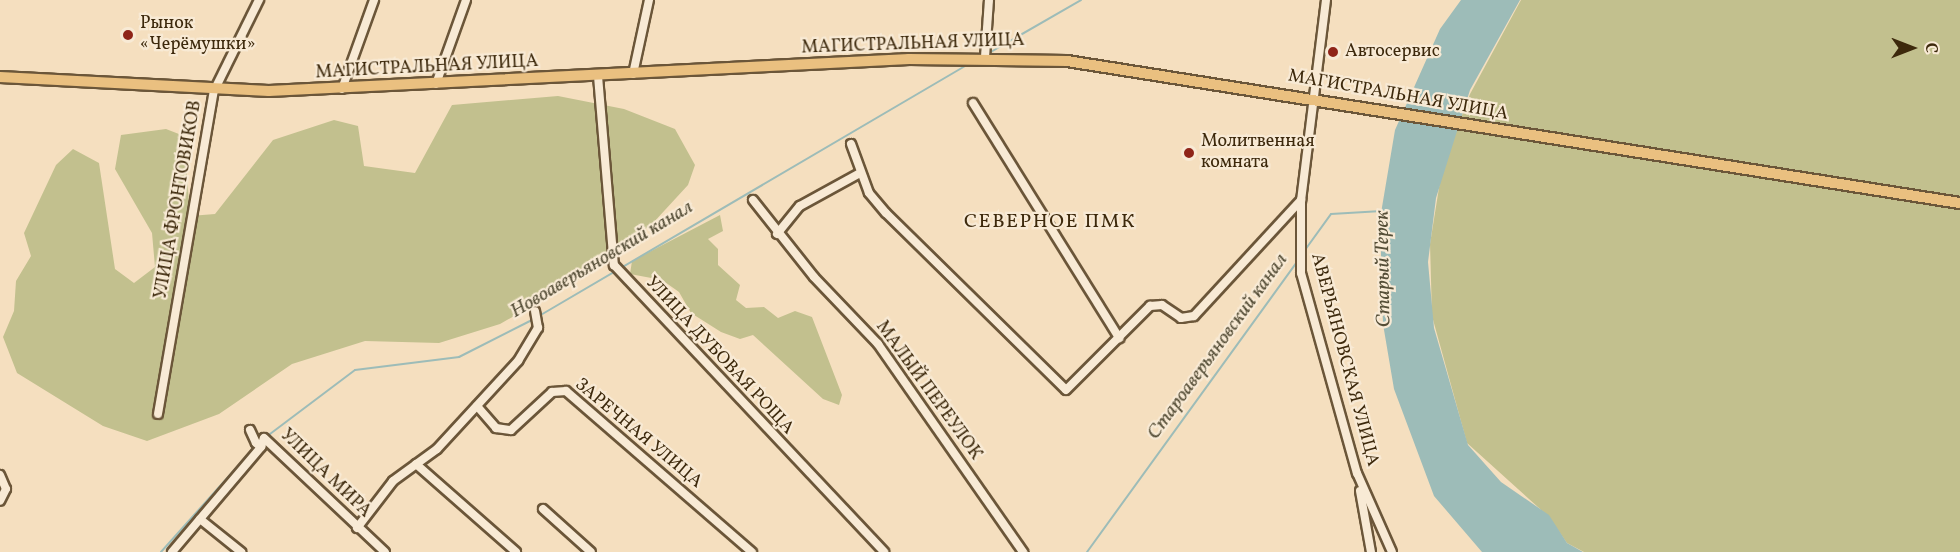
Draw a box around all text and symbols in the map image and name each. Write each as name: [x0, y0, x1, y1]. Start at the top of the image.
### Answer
place label: Рынок «Черёмушки»: [140, 14, 256, 57]
north arrow: [1882, 18, 1942, 78]
marker: Рынок «Черёмушки»: [121, 28, 135, 42]
street label: МАГИСТРАЛЬНАЯ УЛИЦА: [801, 30, 1025, 60]
place label: Автосервис: [1345, 41, 1440, 63]
text: С: [1919, 43, 1941, 53]
marker: Автосервис: [1326, 45, 1340, 59]
street label: МАГИСТРАЛЬНАЯ УЛИЦА: [315, 51, 539, 85]
street label: МАГИСТРАЛЬНАЯ УЛИЦА: [1286, 66, 1510, 126]
street label: УЛИЦА ФРОНТОВИКОВ: [151, 99, 207, 301]
place label: Молитвенная комната: [1201, 132, 1315, 174]
marker: Молитвенная комната: [1182, 146, 1196, 160]
water label: Новоаверьяновский канал: [506, 196, 698, 324]
district label: СЕВЕРНОЕ ПМК: [964, 210, 1136, 234]
water label: Старый Терек: [1371, 210, 1397, 328]
water label: Староаверьяновский канал: [1142, 249, 1294, 445]
street label: АВЕРЬЯНОВСКАЯ УЛИЦА: [1305, 251, 1383, 469]
street label: УЛИЦА ДУБОВАЯ РОЩА: [640, 272, 798, 440]
street label: МАЛЫЙ ПЕРЕУЛОК: [870, 317, 986, 465]
street label: ЗАРЕЧНАЯ УЛИЦА: [570, 374, 706, 494]
street label: УЛИЦА МИРА: [275, 425, 375, 523]

